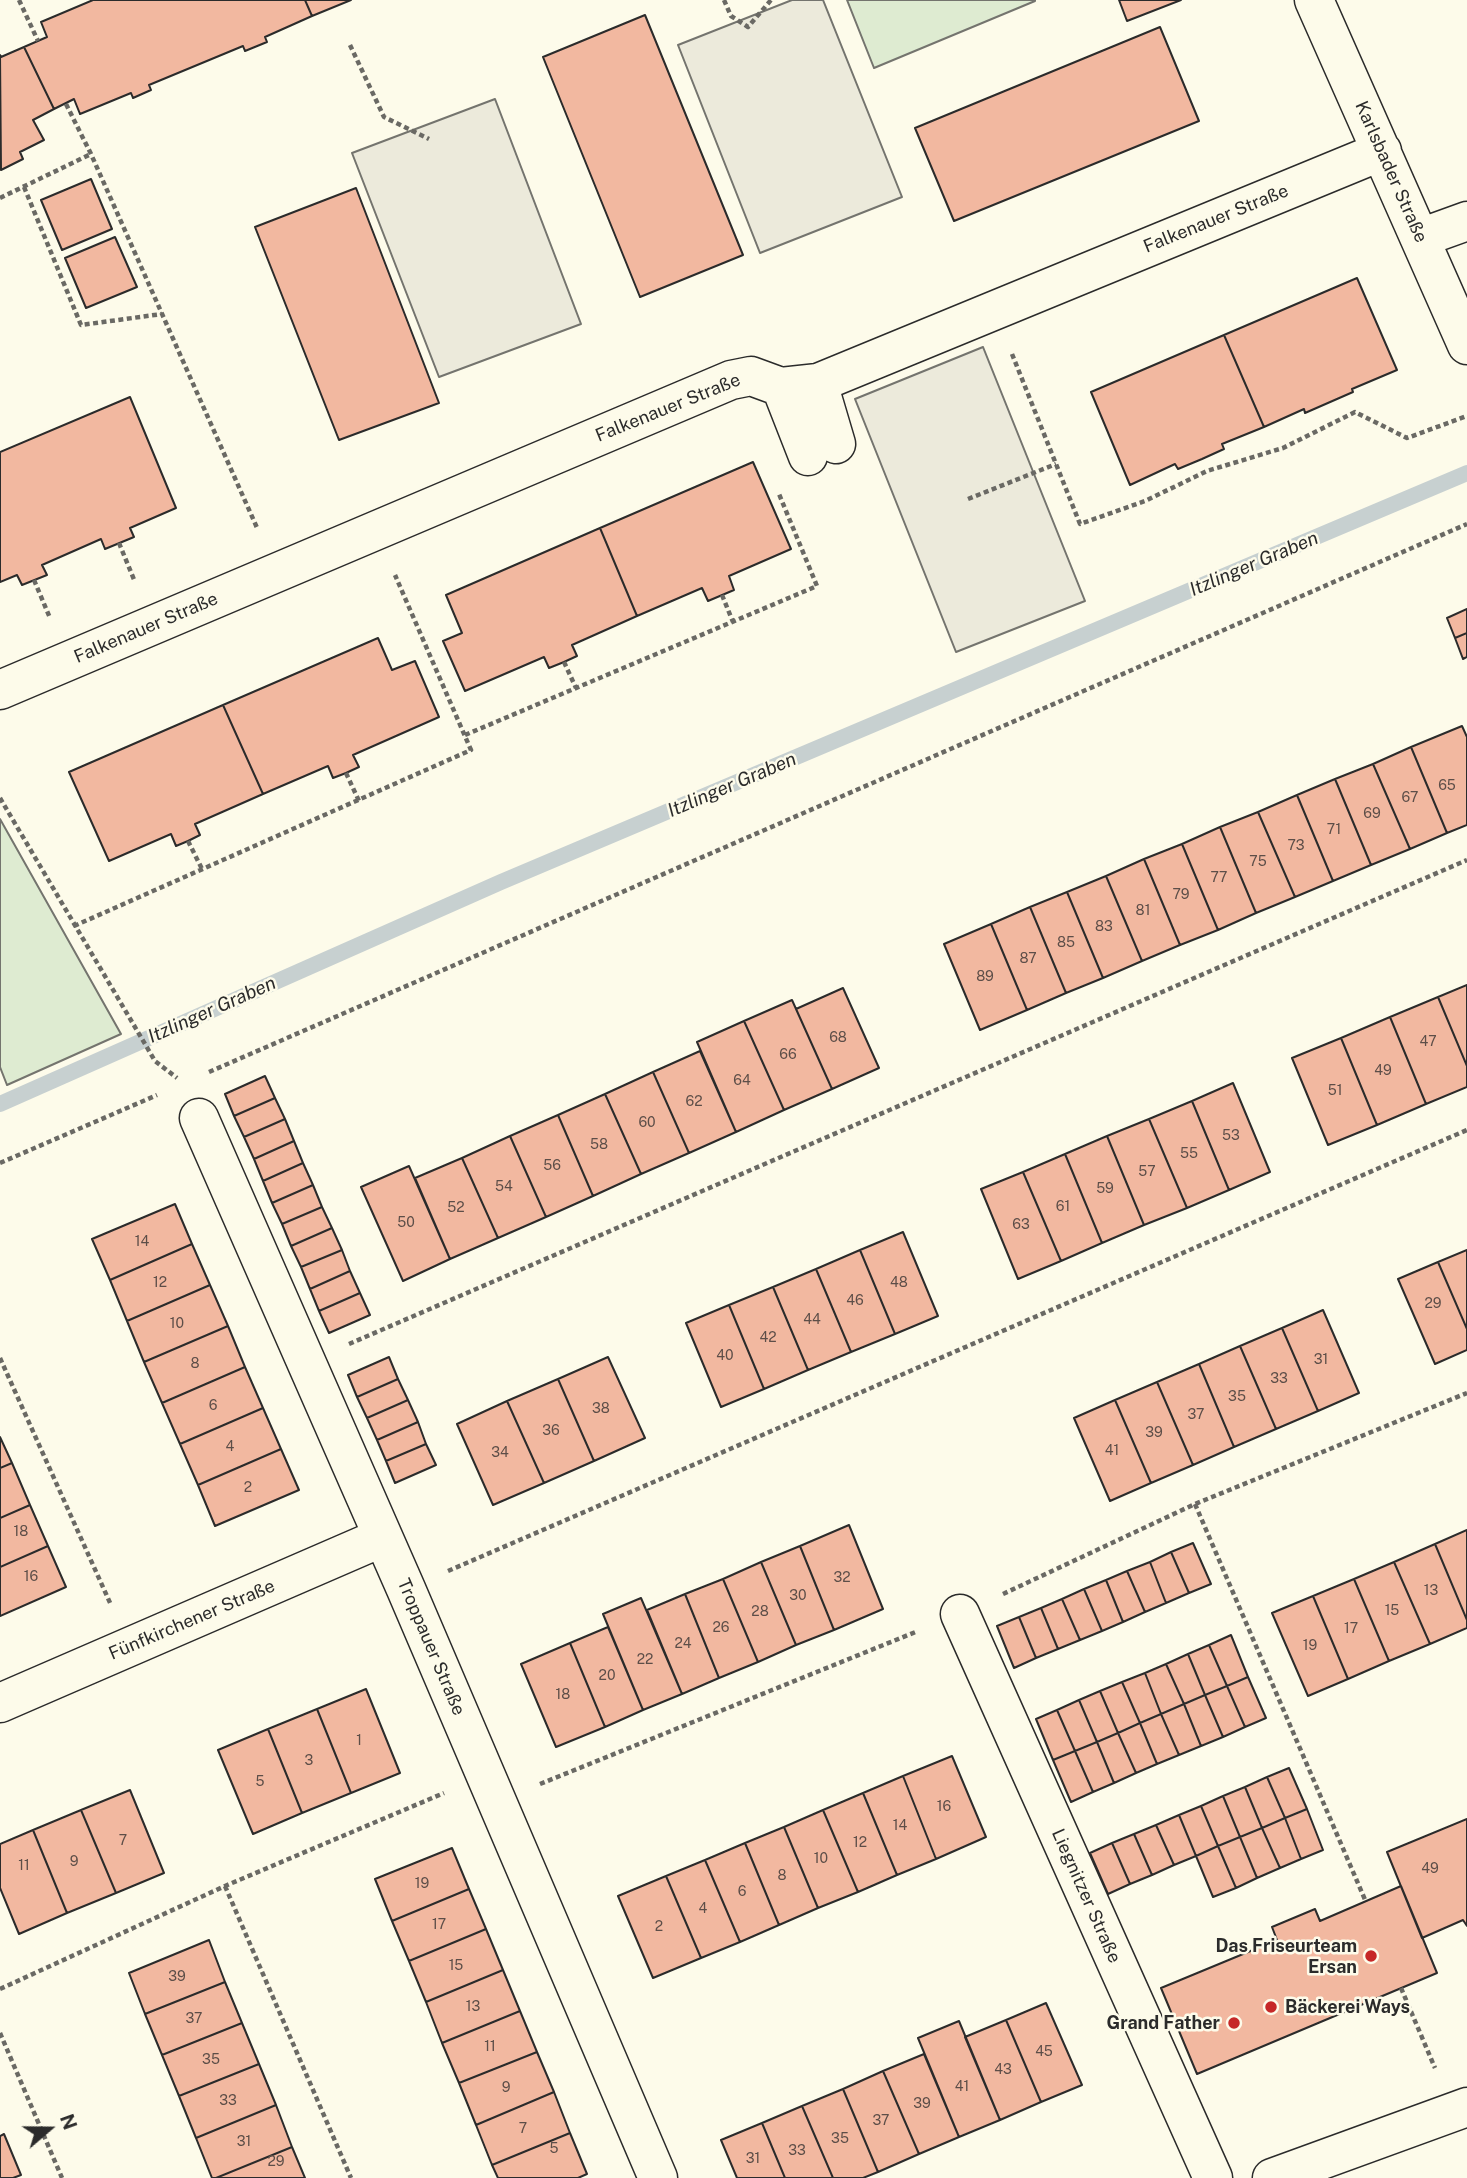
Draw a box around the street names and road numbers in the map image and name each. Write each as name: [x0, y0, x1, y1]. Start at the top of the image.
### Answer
street label: Karlsbader Straße: [1350, 98, 1432, 246]
street label: Falkenauer Straße: [1140, 180, 1292, 258]
street label: Falkenauer Straße: [592, 369, 744, 447]
street label: Falkenauer Straße: [71, 588, 221, 668]
street label: Fünfkirchener Straße: [106, 1575, 278, 1665]
street label: Troppauer Straße: [392, 1575, 470, 1719]
street label: Liegnitzer Straße: [1047, 1826, 1125, 1966]

